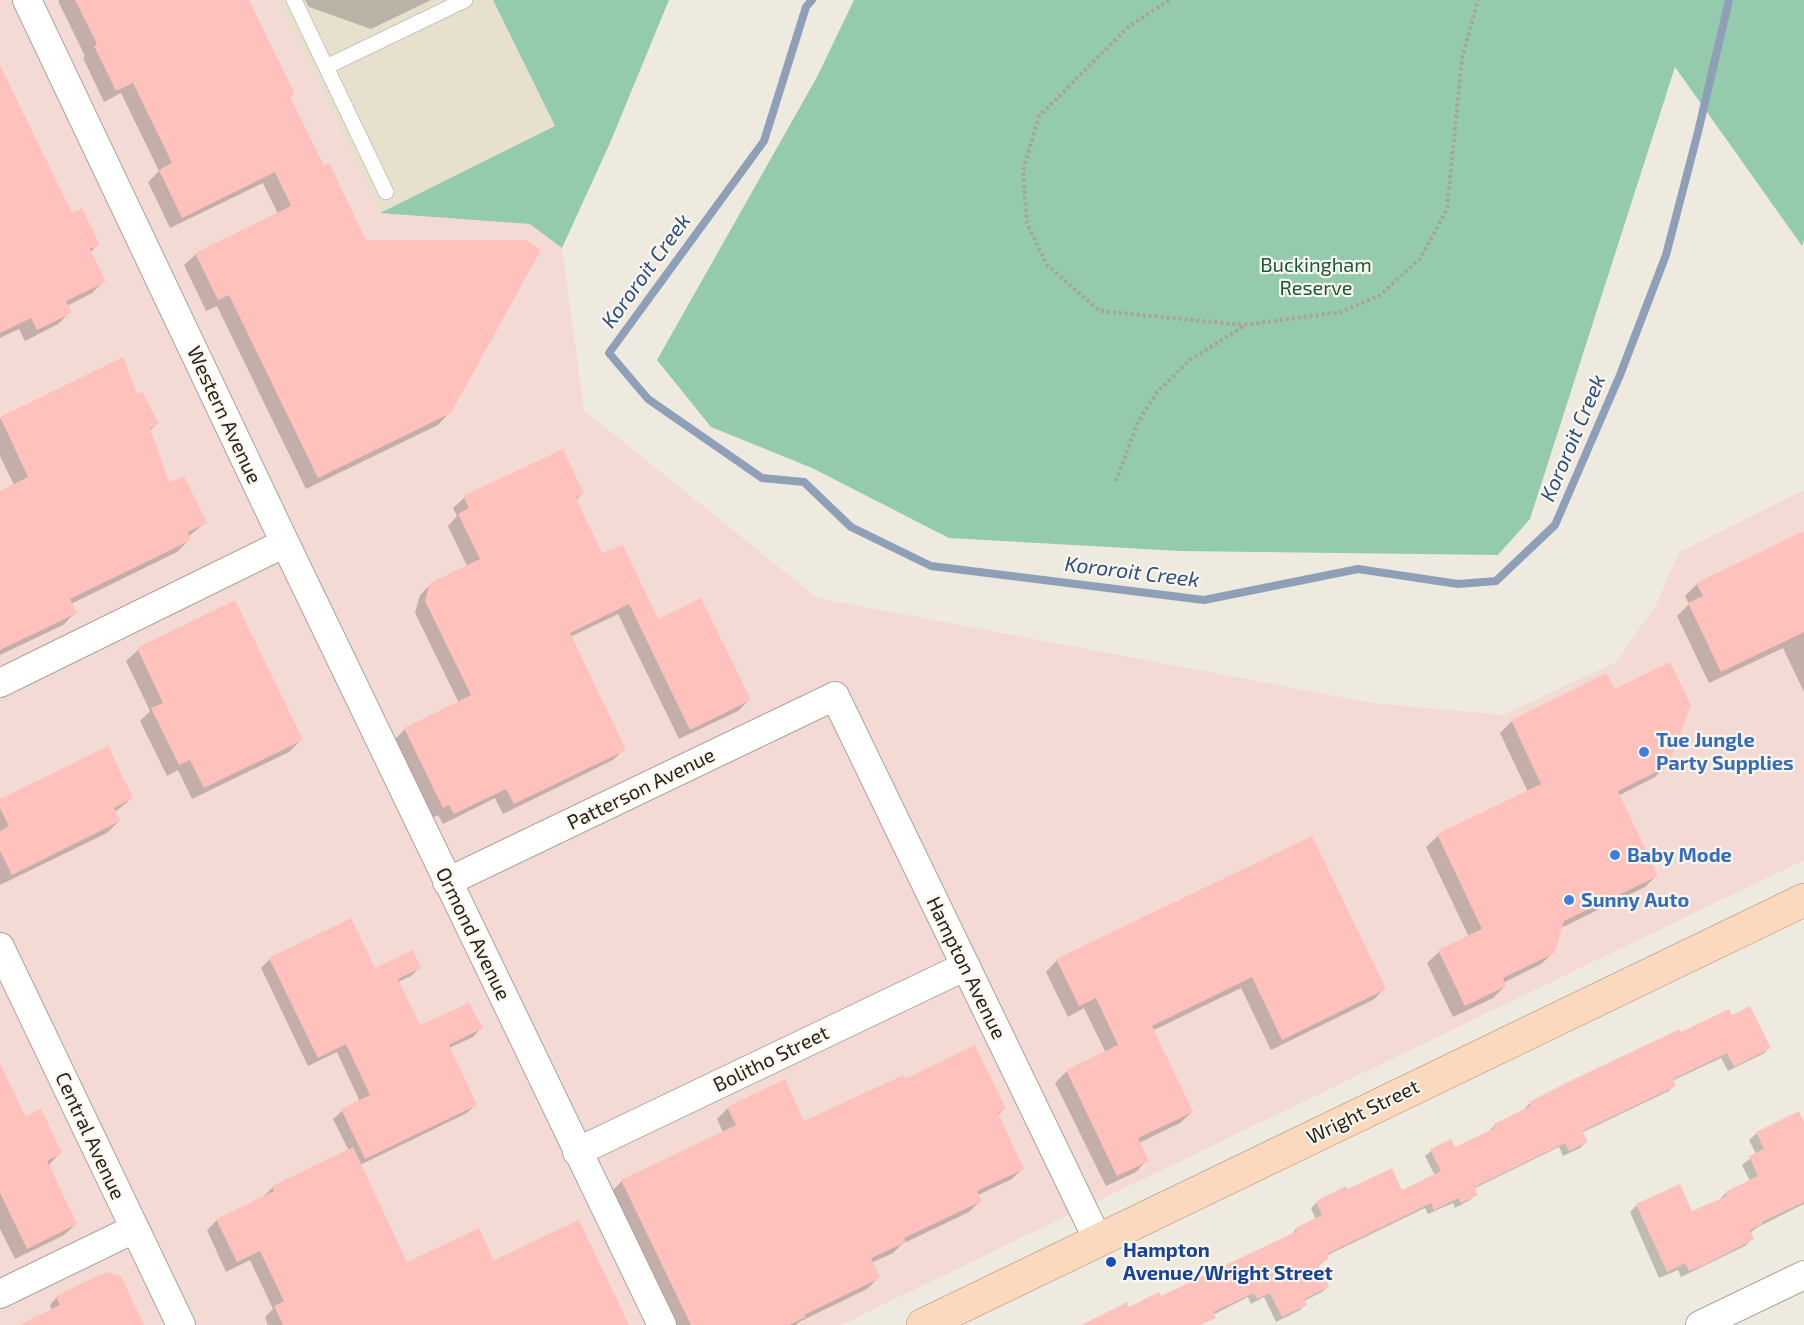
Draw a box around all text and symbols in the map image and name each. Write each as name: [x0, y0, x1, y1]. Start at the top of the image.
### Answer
water label: Kororoit Creek: [596, 209, 696, 333]
park label: Buckingham Reserve: [1260, 253, 1372, 300]
street label: Western Avenue: [182, 342, 266, 488]
water label: Kororoit Creek: [1535, 371, 1611, 505]
water label: Kororoit Creek: [1063, 551, 1201, 593]
place label: Tue Jungle Party Supplies: [1656, 728, 1794, 775]
street label: Patterson Avenue: [563, 743, 719, 835]
marker: Tue Jungle Party Supplies: [1637, 745, 1651, 759]
place label: Baby Mode: [1627, 843, 1732, 867]
marker: Baby Mode: [1608, 848, 1622, 862]
street label: Ormond Avenue: [430, 864, 516, 1004]
place label: Sunny Auto: [1581, 888, 1689, 912]
street label: Hampton Avenue: [921, 893, 1011, 1043]
marker: Sunny Auto: [1562, 893, 1576, 907]
street label: Bolitho Street: [709, 1021, 833, 1097]
street label: Central Avenue: [50, 1068, 130, 1204]
street label: Wright Street: [1303, 1074, 1423, 1150]
place label: Hampton Avenue/Wright Street: [1123, 1238, 1333, 1285]
marker: Hampton Avenue/Wright Street: [1104, 1255, 1118, 1269]

